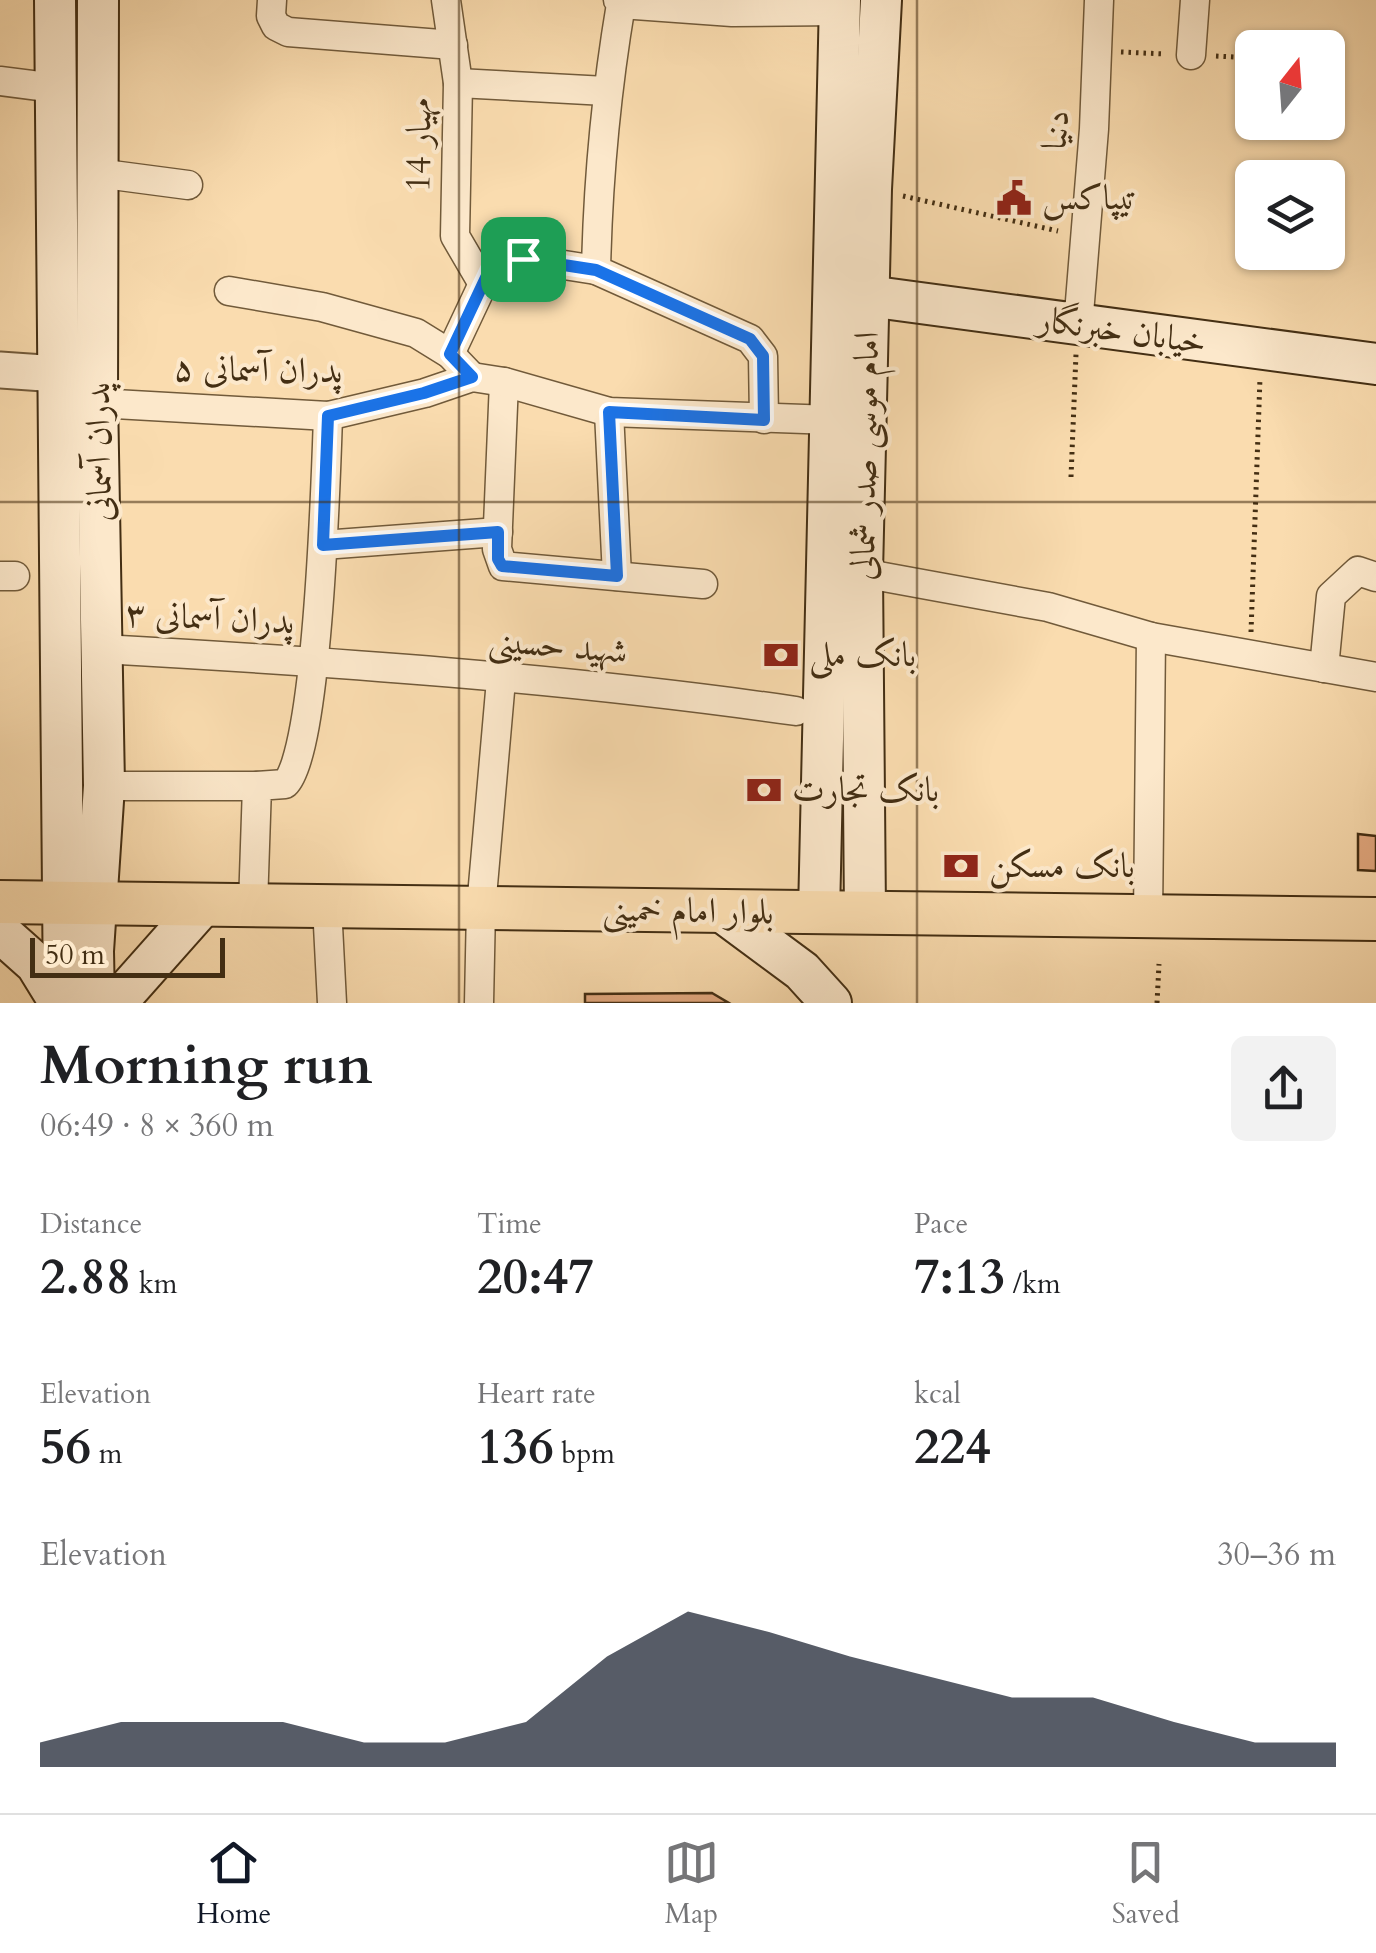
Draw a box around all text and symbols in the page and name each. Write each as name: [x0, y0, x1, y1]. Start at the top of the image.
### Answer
north arrow: [1235, 30, 1345, 140]
map controls: [1235, 30, 1345, 270]
street label: مهیار 14: [394, 97, 444, 193]
street label: دنیا: [1030, 108, 1082, 152]
button: layers: [1235, 160, 1345, 270]
place label: تیپاکس: [1042, 174, 1137, 222]
public building icon: تیپاکس: [995, 179, 1033, 217]
pin: [481, 217, 566, 302]
icon: arrive: [496, 232, 551, 287]
street label: خیابان خبرنگار: [1032, 295, 1209, 367]
street label: امام موسی صدر شمالی: [839, 331, 897, 581]
street label: پدران آسمانی ۵: [173, 345, 343, 395]
street label: پدران آسمانی: [74, 382, 124, 522]
street label: پدران آسمانی ۳: [124, 590, 296, 646]
street label: شهید حسینی: [486, 616, 630, 676]
place label: بانک ملی: [809, 631, 916, 679]
bank icon: بانک ملی: [762, 636, 800, 674]
place label: بانک تجارت: [792, 766, 939, 814]
bank icon: بانک تجارت: [745, 771, 783, 809]
place label: بانک مسکن: [989, 842, 1135, 890]
bank icon: بانک مسکن: [942, 847, 980, 885]
street label: بلوار امام خمینی: [602, 886, 774, 942]
scale bar: [30, 933, 225, 978]
text: 50 m: [45, 936, 105, 974]
text: Morning run: [40, 1029, 373, 1103]
button: share: [1231, 1036, 1336, 1141]
text: 06:49 · 8 × 360 m: [40, 1104, 274, 1148]
text: Distance: [40, 1205, 142, 1243]
text: Time: [477, 1205, 542, 1243]
text: Pace: [914, 1205, 968, 1243]
text: 2.88: [40, 1243, 131, 1311]
text: 20:47: [477, 1243, 594, 1311]
text: 7:13: [914, 1243, 1005, 1311]
text: km: [131, 1265, 178, 1303]
text: /km: [1005, 1265, 1061, 1303]
text: Elevation: [40, 1375, 151, 1413]
text: Heart rate: [477, 1375, 596, 1413]
text: kcal: [914, 1375, 961, 1413]
text: 56: [40, 1413, 91, 1481]
text: 136: [477, 1413, 554, 1481]
text: 224: [914, 1413, 991, 1481]
text: m: [91, 1435, 122, 1473]
text: bpm: [554, 1435, 615, 1473]
text: Elevation: [40, 1533, 167, 1577]
text: 30–36 m: [1217, 1533, 1336, 1577]
tab: Home: [196, 1835, 271, 1933]
tab: Map: [664, 1835, 719, 1933]
tab: Saved: [1112, 1835, 1180, 1933]

